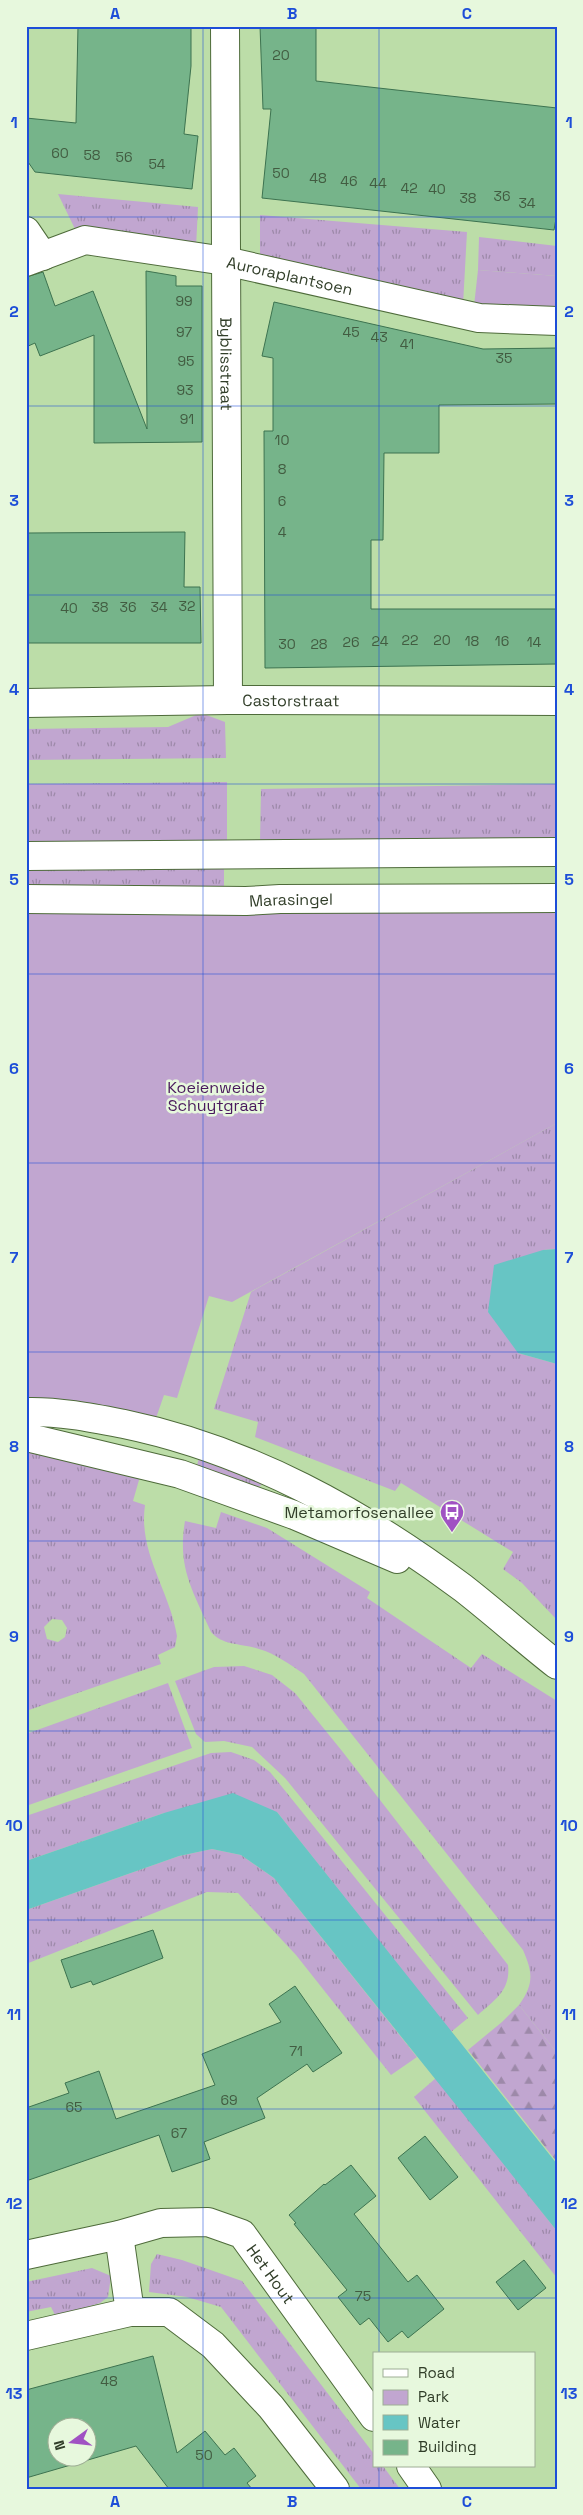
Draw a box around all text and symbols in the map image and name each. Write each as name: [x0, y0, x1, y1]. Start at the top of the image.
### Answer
text: A: [110, 3, 120, 24]
text: B: [287, 3, 297, 24]
text: C: [462, 3, 472, 24]
house number: 20: [272, 46, 290, 64]
text: 1: [10, 112, 18, 133]
text: 1: [565, 112, 573, 133]
house number: 60: [51, 144, 69, 162]
house number: 58: [83, 146, 101, 164]
house number: 56: [116, 148, 132, 166]
house number: 54: [148, 155, 166, 173]
house number: 50: [272, 164, 290, 182]
house number: 48: [309, 169, 327, 187]
house number: 46: [340, 172, 358, 190]
house number: 44: [369, 174, 387, 192]
house number: 42: [400, 179, 418, 197]
house number: 40: [428, 180, 446, 198]
house number: 36: [493, 187, 511, 205]
house number: 38: [459, 189, 477, 207]
house number: 34: [518, 194, 536, 212]
street label: Auroraplantsoen: [225, 252, 355, 300]
house number: 99: [175, 292, 193, 310]
text: 2: [9, 301, 19, 322]
text: 2: [564, 301, 574, 322]
street label: Byblisstraat: [215, 317, 237, 411]
house number: 97: [176, 323, 192, 341]
house number: 45: [342, 323, 360, 341]
house number: 43: [370, 328, 388, 346]
house number: 41: [400, 335, 414, 353]
house number: 35: [496, 349, 512, 367]
house number: 95: [178, 352, 194, 370]
house number: 93: [176, 381, 194, 399]
house number: 91: [180, 410, 194, 428]
house number: 10: [275, 431, 289, 449]
house number: 8: [278, 460, 287, 478]
text: 3: [9, 490, 19, 511]
text: 3: [564, 490, 574, 511]
house number: 6: [278, 492, 286, 510]
house number: 4: [278, 523, 287, 541]
house number: 32: [179, 597, 195, 615]
house number: 38: [91, 598, 109, 616]
house number: 36: [119, 598, 137, 616]
house number: 34: [150, 598, 168, 616]
house number: 40: [60, 599, 78, 617]
house number: 22: [402, 631, 418, 649]
house number: 20: [433, 631, 451, 649]
house number: 24: [372, 632, 389, 650]
house number: 18: [465, 632, 480, 650]
house number: 16: [495, 632, 509, 650]
house number: 26: [342, 633, 360, 651]
house number: 14: [527, 633, 542, 651]
house number: 30: [278, 635, 296, 653]
house number: 28: [310, 635, 328, 653]
text: 4: [9, 679, 19, 700]
text: 4: [564, 679, 574, 700]
street label: Castorstraat: [242, 690, 340, 711]
text: 5: [9, 869, 19, 890]
text: 5: [564, 869, 574, 890]
street label: Marasingel: [248, 889, 333, 912]
text: 6: [9, 1058, 19, 1079]
text: 6: [564, 1058, 574, 1079]
park label: Koeienweide Schuytgraaf: [167, 1077, 265, 1116]
text: 7: [10, 1247, 19, 1268]
text: 7: [565, 1247, 574, 1268]
text: 8: [9, 1436, 19, 1457]
text: 8: [564, 1436, 574, 1457]
bus stop icon: Metamorfosenallee: [439, 1499, 465, 1533]
place label: Metamorfosenallee: [285, 1502, 434, 1523]
text: 9: [9, 1626, 19, 1647]
text: 9: [564, 1626, 574, 1647]
text: 10: [5, 1815, 23, 1836]
text: 10: [560, 1815, 578, 1836]
text: 11: [7, 2004, 21, 2025]
text: 11: [562, 2004, 576, 2025]
house number: 71: [289, 2042, 303, 2060]
house number: 69: [220, 2091, 238, 2109]
house number: 65: [66, 2098, 82, 2116]
house number: 67: [171, 2124, 187, 2142]
text: 12: [6, 2193, 22, 2214]
text: 12: [561, 2193, 577, 2214]
street label: Het Hout: [242, 2240, 299, 2308]
house number: 75: [355, 2287, 371, 2305]
legend: [373, 2352, 536, 2468]
text: Road: [418, 2363, 455, 2382]
house number: 48: [100, 2372, 118, 2390]
text: 13: [6, 2383, 23, 2404]
text: 13: [561, 2383, 578, 2404]
text: Park: [418, 2387, 449, 2406]
text: Water: [418, 2413, 461, 2432]
north arrow: [48, 2418, 98, 2468]
text: Building: [418, 2437, 477, 2456]
text: N: [50, 2438, 69, 2452]
house number: 50: [195, 2446, 213, 2464]
text: A: [110, 2491, 120, 2512]
text: B: [287, 2491, 297, 2512]
text: C: [462, 2491, 472, 2512]

